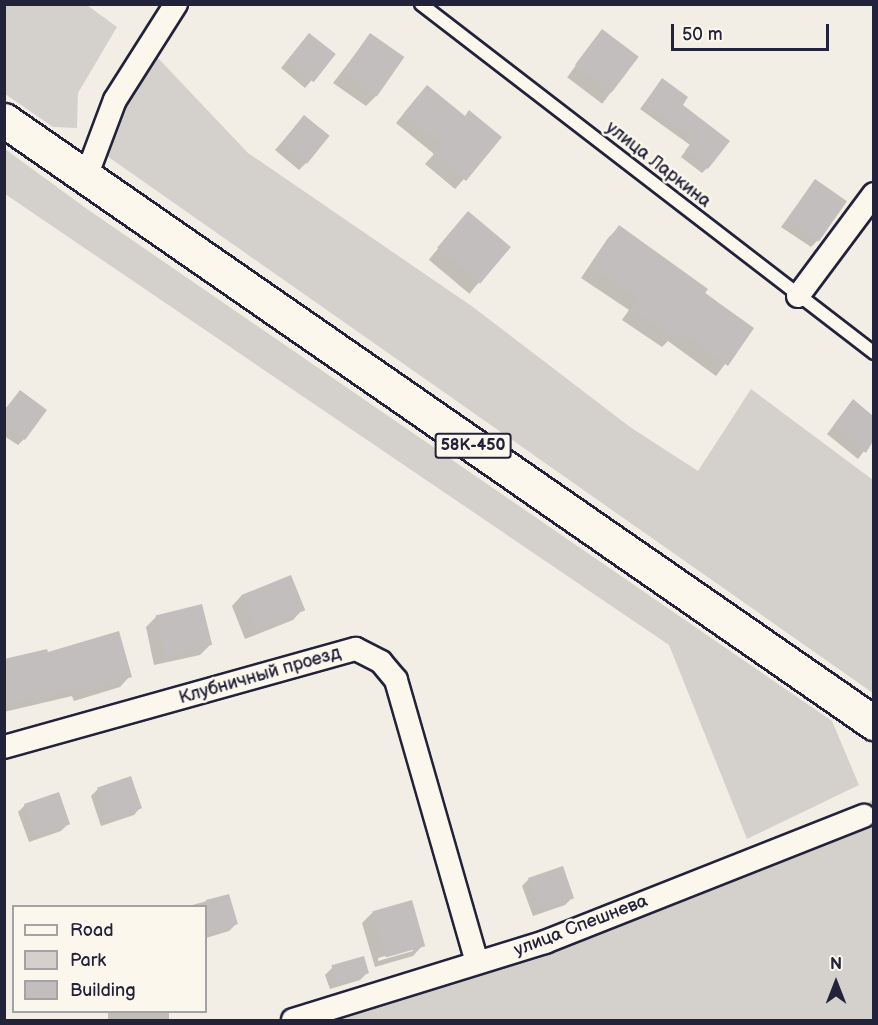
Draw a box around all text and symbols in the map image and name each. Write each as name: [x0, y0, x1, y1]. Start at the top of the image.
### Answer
scale bar: [674, 12, 832, 50]
text: 50 m: [682, 24, 723, 45]
street label: улица Ларкина: [601, 117, 715, 213]
road number: 58К-450: [434, 433, 512, 459]
street label: Клубничный проезд: [177, 643, 343, 709]
street label: улица Спешнева: [511, 891, 651, 961]
legend: [12, 905, 207, 1013]
text: Road: [70, 920, 114, 941]
text: Park: [70, 950, 106, 971]
north arrow: [806, 953, 866, 1013]
text: N: [830, 955, 842, 974]
text: Building: [70, 980, 136, 1001]

